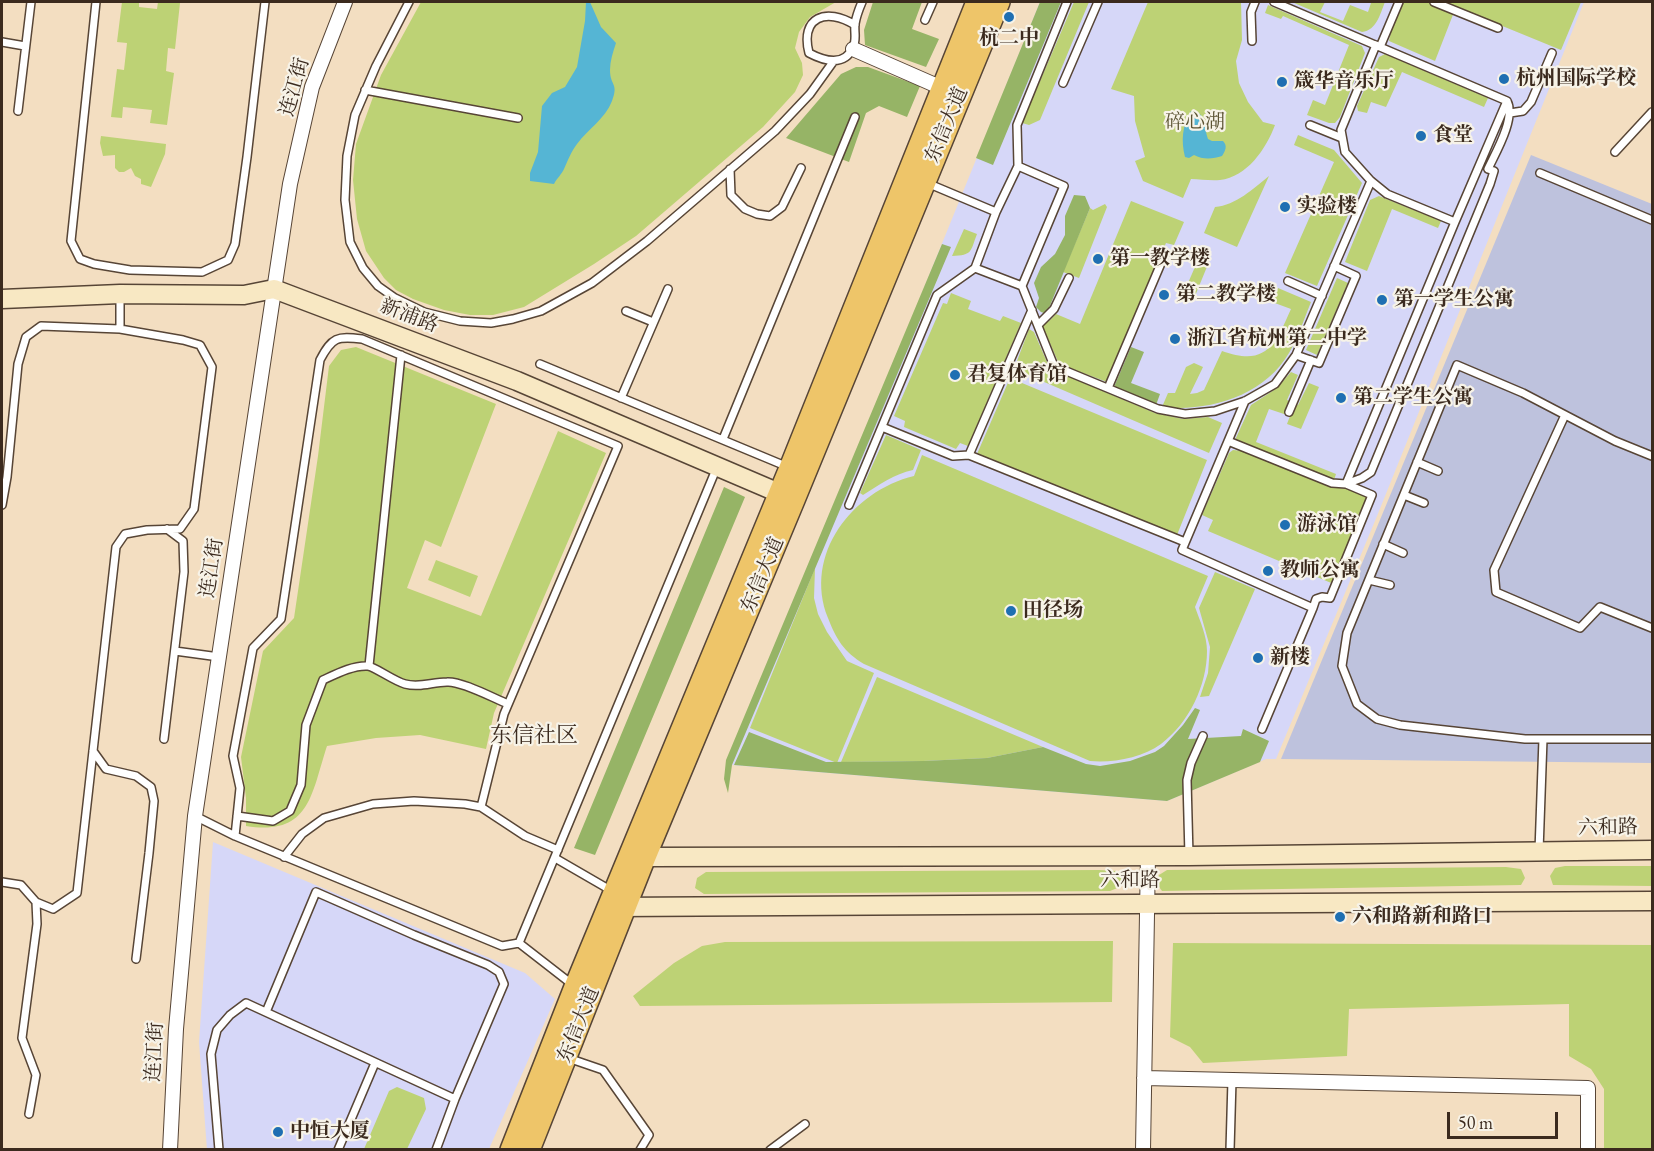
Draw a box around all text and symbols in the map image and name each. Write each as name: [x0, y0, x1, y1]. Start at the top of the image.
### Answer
marker: 杭二中: [1002, 10, 1016, 24]
place label: 杭二中: [979, 27, 1039, 51]
street label: 连江街: [275, 55, 315, 119]
place label: 杭州国际学校: [1516, 67, 1636, 91]
place label: 箴华音乐厅: [1294, 70, 1394, 94]
marker: 杭州国际学校: [1497, 72, 1511, 86]
marker: 箴华音乐厅: [1275, 75, 1289, 89]
street label: 东信大道: [920, 83, 974, 167]
park label: 碎心湖: [1165, 111, 1225, 135]
place label: 食堂: [1433, 124, 1473, 148]
marker: 食堂: [1414, 129, 1428, 143]
place label: 实验楼: [1297, 195, 1357, 219]
marker: 实验楼: [1278, 200, 1292, 214]
place label: 第一教学楼: [1110, 247, 1210, 271]
marker: 第一教学楼: [1091, 252, 1105, 266]
place label: 第二教学楼: [1176, 283, 1276, 307]
marker: 第二教学楼: [1157, 288, 1171, 302]
place label: 第一学生公寓: [1394, 288, 1514, 312]
marker: 第一学生公寓: [1375, 293, 1389, 307]
street label: 新浦路: [377, 294, 441, 338]
place label: 浙江省杭州第二中学: [1187, 327, 1367, 351]
marker: 浙江省杭州第二中学: [1168, 332, 1182, 346]
place label: 君复体育馆: [967, 363, 1067, 387]
marker: 君复体育馆: [948, 368, 962, 382]
place label: 第二学生公寓: [1353, 386, 1473, 410]
marker: 第二学生公寓: [1334, 391, 1348, 405]
place label: 游泳馆: [1297, 513, 1357, 537]
marker: 游泳馆: [1278, 518, 1292, 532]
street label: 东信大道: [736, 533, 790, 617]
street label: 连江街: [195, 536, 229, 600]
place label: 教师公寓: [1280, 559, 1360, 583]
marker: 教师公寓: [1261, 564, 1275, 578]
place label: 田径场: [1023, 599, 1083, 623]
marker: 田径场: [1004, 604, 1018, 618]
place label: 新楼: [1270, 646, 1310, 670]
marker: 新楼: [1251, 651, 1265, 665]
district label: 东信社区: [490, 723, 578, 749]
street label: 六和路: [1578, 815, 1638, 841]
street label: 六和路: [1100, 869, 1160, 893]
place label: 六和路新和路口: [1352, 905, 1492, 929]
marker: 六和路新和路口: [1333, 910, 1347, 924]
street label: 东信大道: [553, 983, 605, 1067]
street label: 连江街: [141, 1021, 169, 1083]
scale bar: [1450, 1100, 1561, 1138]
text: 50 m: [1458, 1111, 1493, 1134]
place label: 中恒大厦: [290, 1120, 370, 1144]
marker: 中恒大厦: [271, 1125, 285, 1139]

